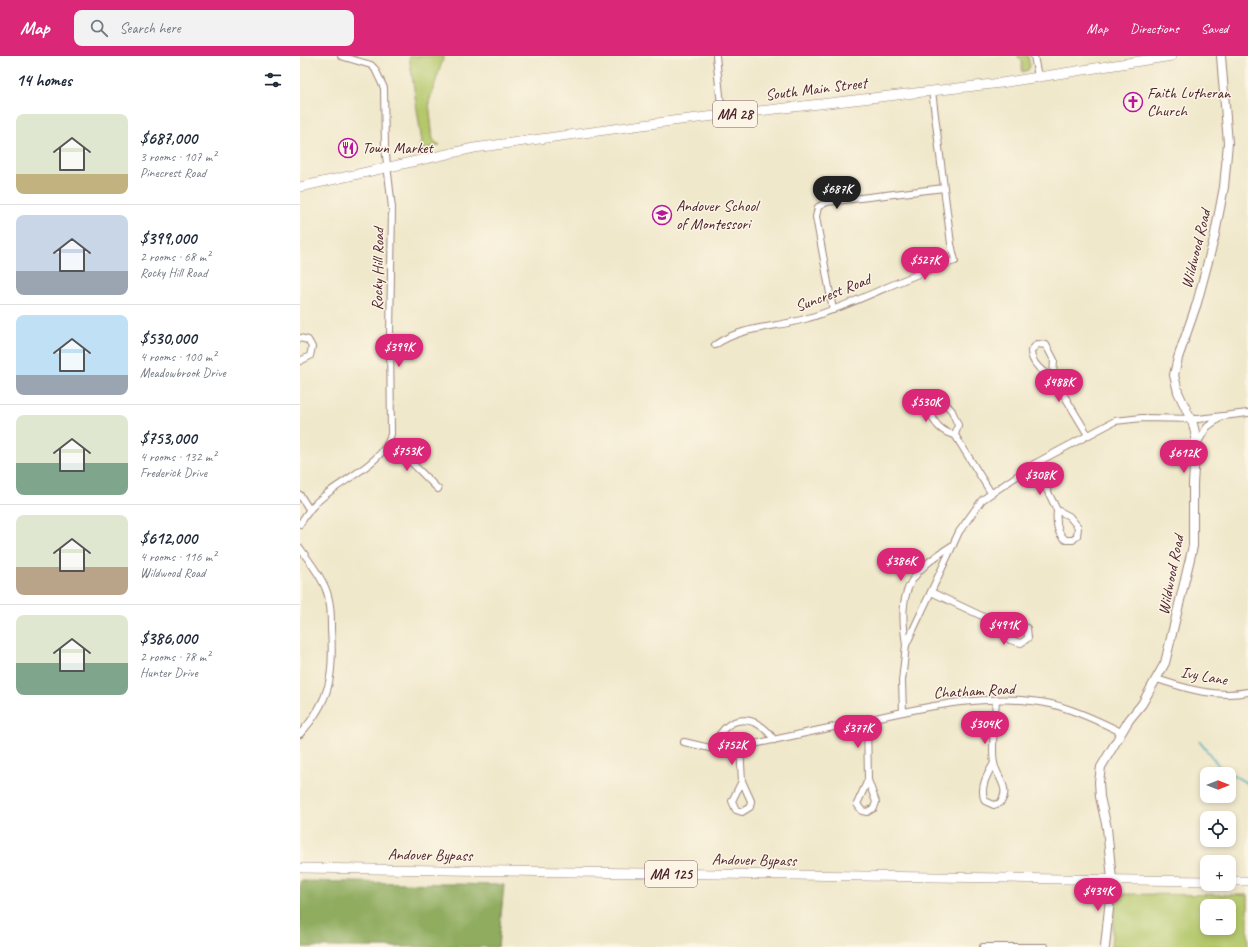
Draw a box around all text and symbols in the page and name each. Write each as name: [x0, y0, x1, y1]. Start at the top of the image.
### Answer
search box: [74, 10, 354, 46]
text: Map: [20, 16, 50, 40]
icon: search: [88, 17, 110, 39]
text: Search here: [120, 19, 181, 38]
text: Map: [1087, 20, 1108, 37]
text: Directions: [1130, 20, 1179, 37]
text: Saved: [1201, 20, 1228, 37]
icon: filters: [262, 69, 284, 91]
text: 14 homes: [16, 70, 72, 91]
street label: South Main Street: [764, 73, 871, 105]
place label: Faith Lutheran Church: [1147, 83, 1231, 121]
church icon: Faith Lutheran Church: [1122, 91, 1144, 113]
road number: MA 28: [713, 101, 757, 127]
text: $687,000: [140, 128, 197, 149]
icon: home: [48, 130, 96, 178]
restaurant icon: Town Market: [337, 137, 359, 159]
place label: Town Market: [362, 138, 434, 158]
text: 3 rooms · 107 m²: [140, 149, 216, 165]
text: Pinecrest Road: [140, 165, 206, 181]
pin: $687K: [809, 176, 865, 210]
text: $687K: [822, 181, 852, 197]
place label: Andover School of Montessori: [676, 196, 761, 234]
school or university icon: Andover School of Montessori: [651, 204, 673, 226]
street label: Wildwood Road: [1177, 205, 1216, 290]
street label: Rocky Hill Road: [367, 225, 389, 311]
text: $399,000: [140, 228, 197, 249]
icon: home: [48, 231, 96, 279]
pin: $527K: [897, 247, 953, 281]
text: 2 rooms · 68 m²: [140, 249, 210, 265]
text: $527K: [910, 252, 940, 268]
text: Rocky Hill Road: [140, 265, 207, 281]
street label: Suncrest Road: [792, 269, 876, 317]
text: $530,000: [140, 328, 197, 349]
icon: home: [48, 331, 96, 379]
pin: $399K: [371, 334, 427, 368]
text: $399K: [384, 339, 414, 355]
text: 4 rooms · 100 m²: [140, 349, 216, 365]
text: Meadowbrook Drive: [140, 365, 226, 381]
pin: $488K: [1031, 369, 1087, 403]
text: $488K: [1044, 374, 1074, 390]
pin: $530K: [898, 389, 954, 423]
text: $530K: [911, 394, 941, 410]
text: $753,000: [140, 428, 197, 449]
icon: home: [48, 431, 96, 479]
pin: $753K: [379, 438, 435, 472]
pin: $612K: [1156, 440, 1212, 474]
text: $753K: [392, 443, 422, 459]
text: $612K: [1169, 445, 1199, 461]
text: 4 rooms · 132 m²: [140, 449, 216, 465]
pin: $308K: [1012, 462, 1068, 496]
text: Frederick Drive: [140, 465, 207, 481]
text: $308K: [1025, 467, 1055, 483]
text: $612,000: [140, 528, 197, 549]
icon: home: [48, 531, 96, 579]
street label: Wildwood Road: [1154, 531, 1189, 616]
pin: $386K: [873, 548, 929, 582]
text: 4 rooms · 116 m²: [140, 549, 216, 565]
text: $386K: [886, 553, 916, 569]
text: Wildwood Road: [140, 565, 205, 581]
pin: $491K: [976, 612, 1032, 646]
text: $491K: [989, 617, 1019, 633]
text: $386,000: [140, 628, 197, 649]
icon: home: [48, 631, 96, 679]
text: 2 rooms · 78 m²: [140, 649, 210, 665]
street label: Ivy Lane: [1179, 662, 1231, 690]
text: Hunter Drive: [140, 665, 198, 681]
street label: Chatham Road: [933, 679, 1018, 703]
pin: $304K: [957, 711, 1013, 745]
pin: $377K: [830, 715, 886, 749]
text: $304K: [970, 716, 1000, 732]
text: $377K: [843, 720, 873, 736]
pin: $752K: [704, 732, 760, 766]
text: $752K: [717, 737, 747, 753]
north arrow: [1200, 767, 1236, 803]
map controls: [1200, 767, 1236, 935]
button: locate: [1200, 811, 1236, 847]
street label: Andover Bypass: [388, 844, 474, 866]
street label: Andover Bypass: [712, 849, 798, 871]
button: +: [1200, 855, 1236, 891]
road number: MA 125: [645, 861, 697, 887]
pin: $434K: [1070, 878, 1126, 912]
text: $434K: [1083, 883, 1113, 899]
button: −: [1200, 899, 1236, 935]

